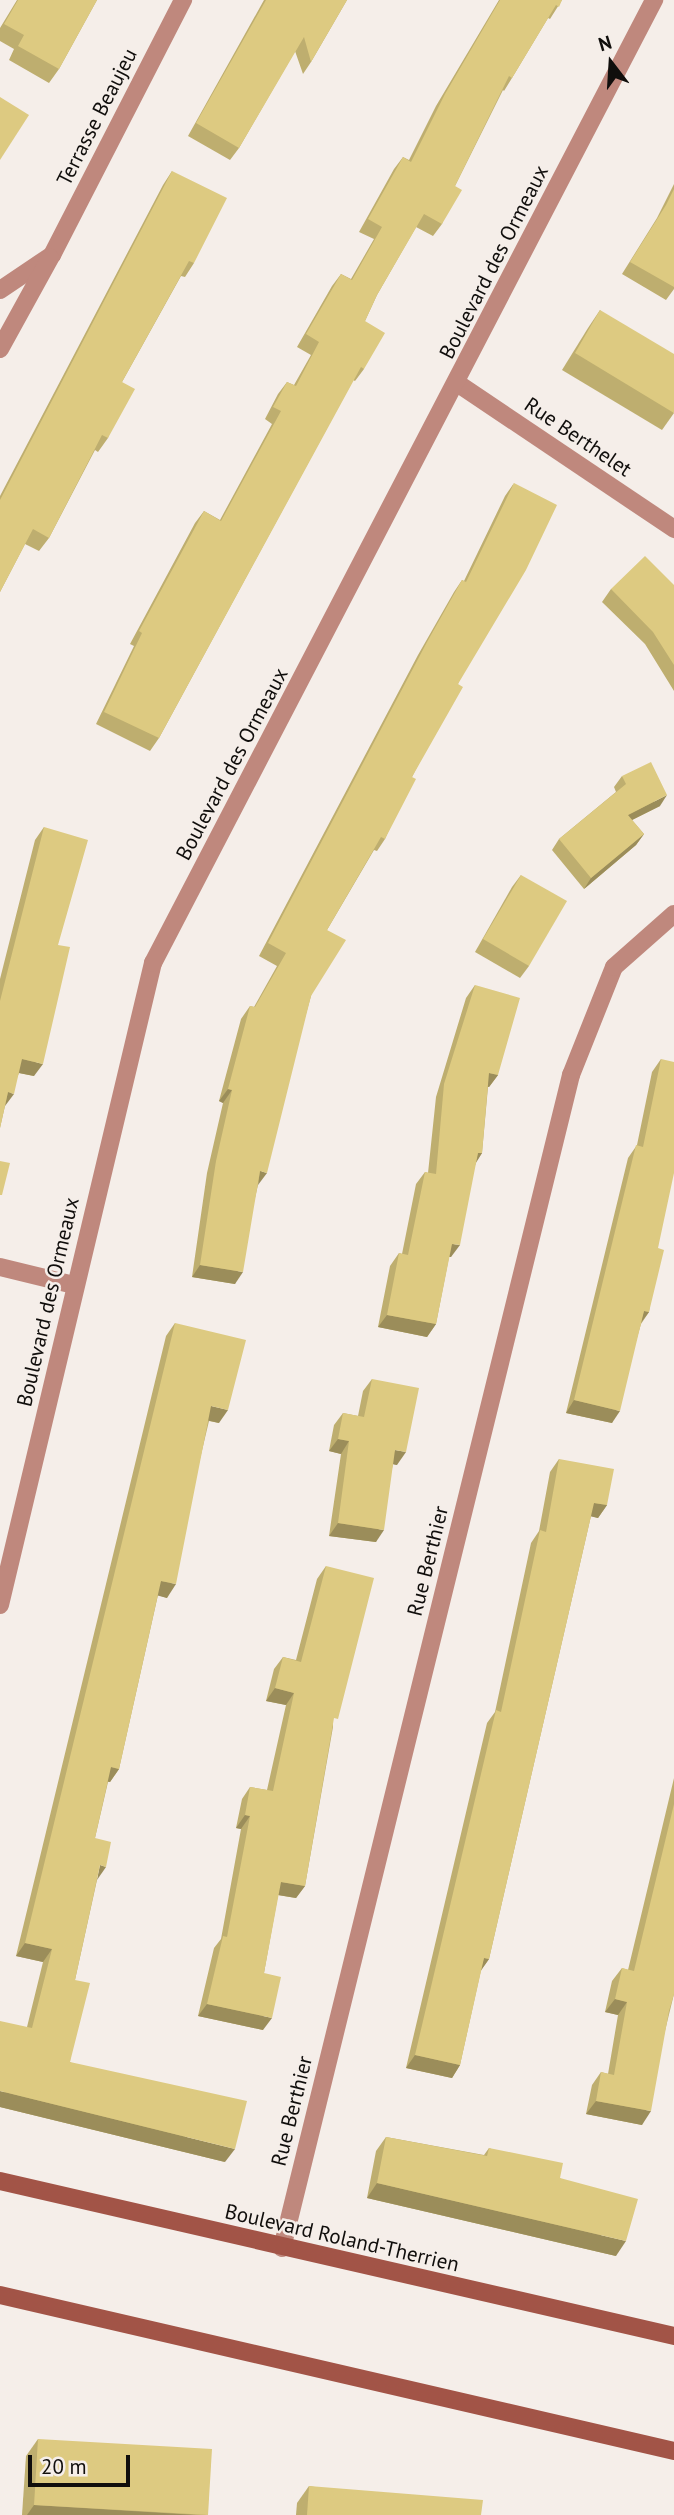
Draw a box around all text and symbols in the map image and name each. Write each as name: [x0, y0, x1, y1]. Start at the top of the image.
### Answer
north arrow: [576, 28, 646, 98]
text: N: [595, 30, 614, 56]
street label: Terrasse Beaujeu: [52, 44, 142, 190]
street label: Boulevard des Ormeaux: [434, 161, 554, 363]
street label: Rue Berthelet: [520, 392, 636, 482]
street label: Boulevard des Ormeaux: [171, 664, 293, 864]
street label: Boulevard des Ormeaux: [12, 1195, 84, 1409]
street label: Rue Berthier: [402, 1503, 454, 1619]
street label: Rue Berthier: [266, 2053, 318, 2169]
street label: Boulevard Roland-Therrien: [222, 2199, 462, 2277]
scale bar: [32, 2442, 133, 2486]
text: 20 m: [41, 2453, 87, 2480]

